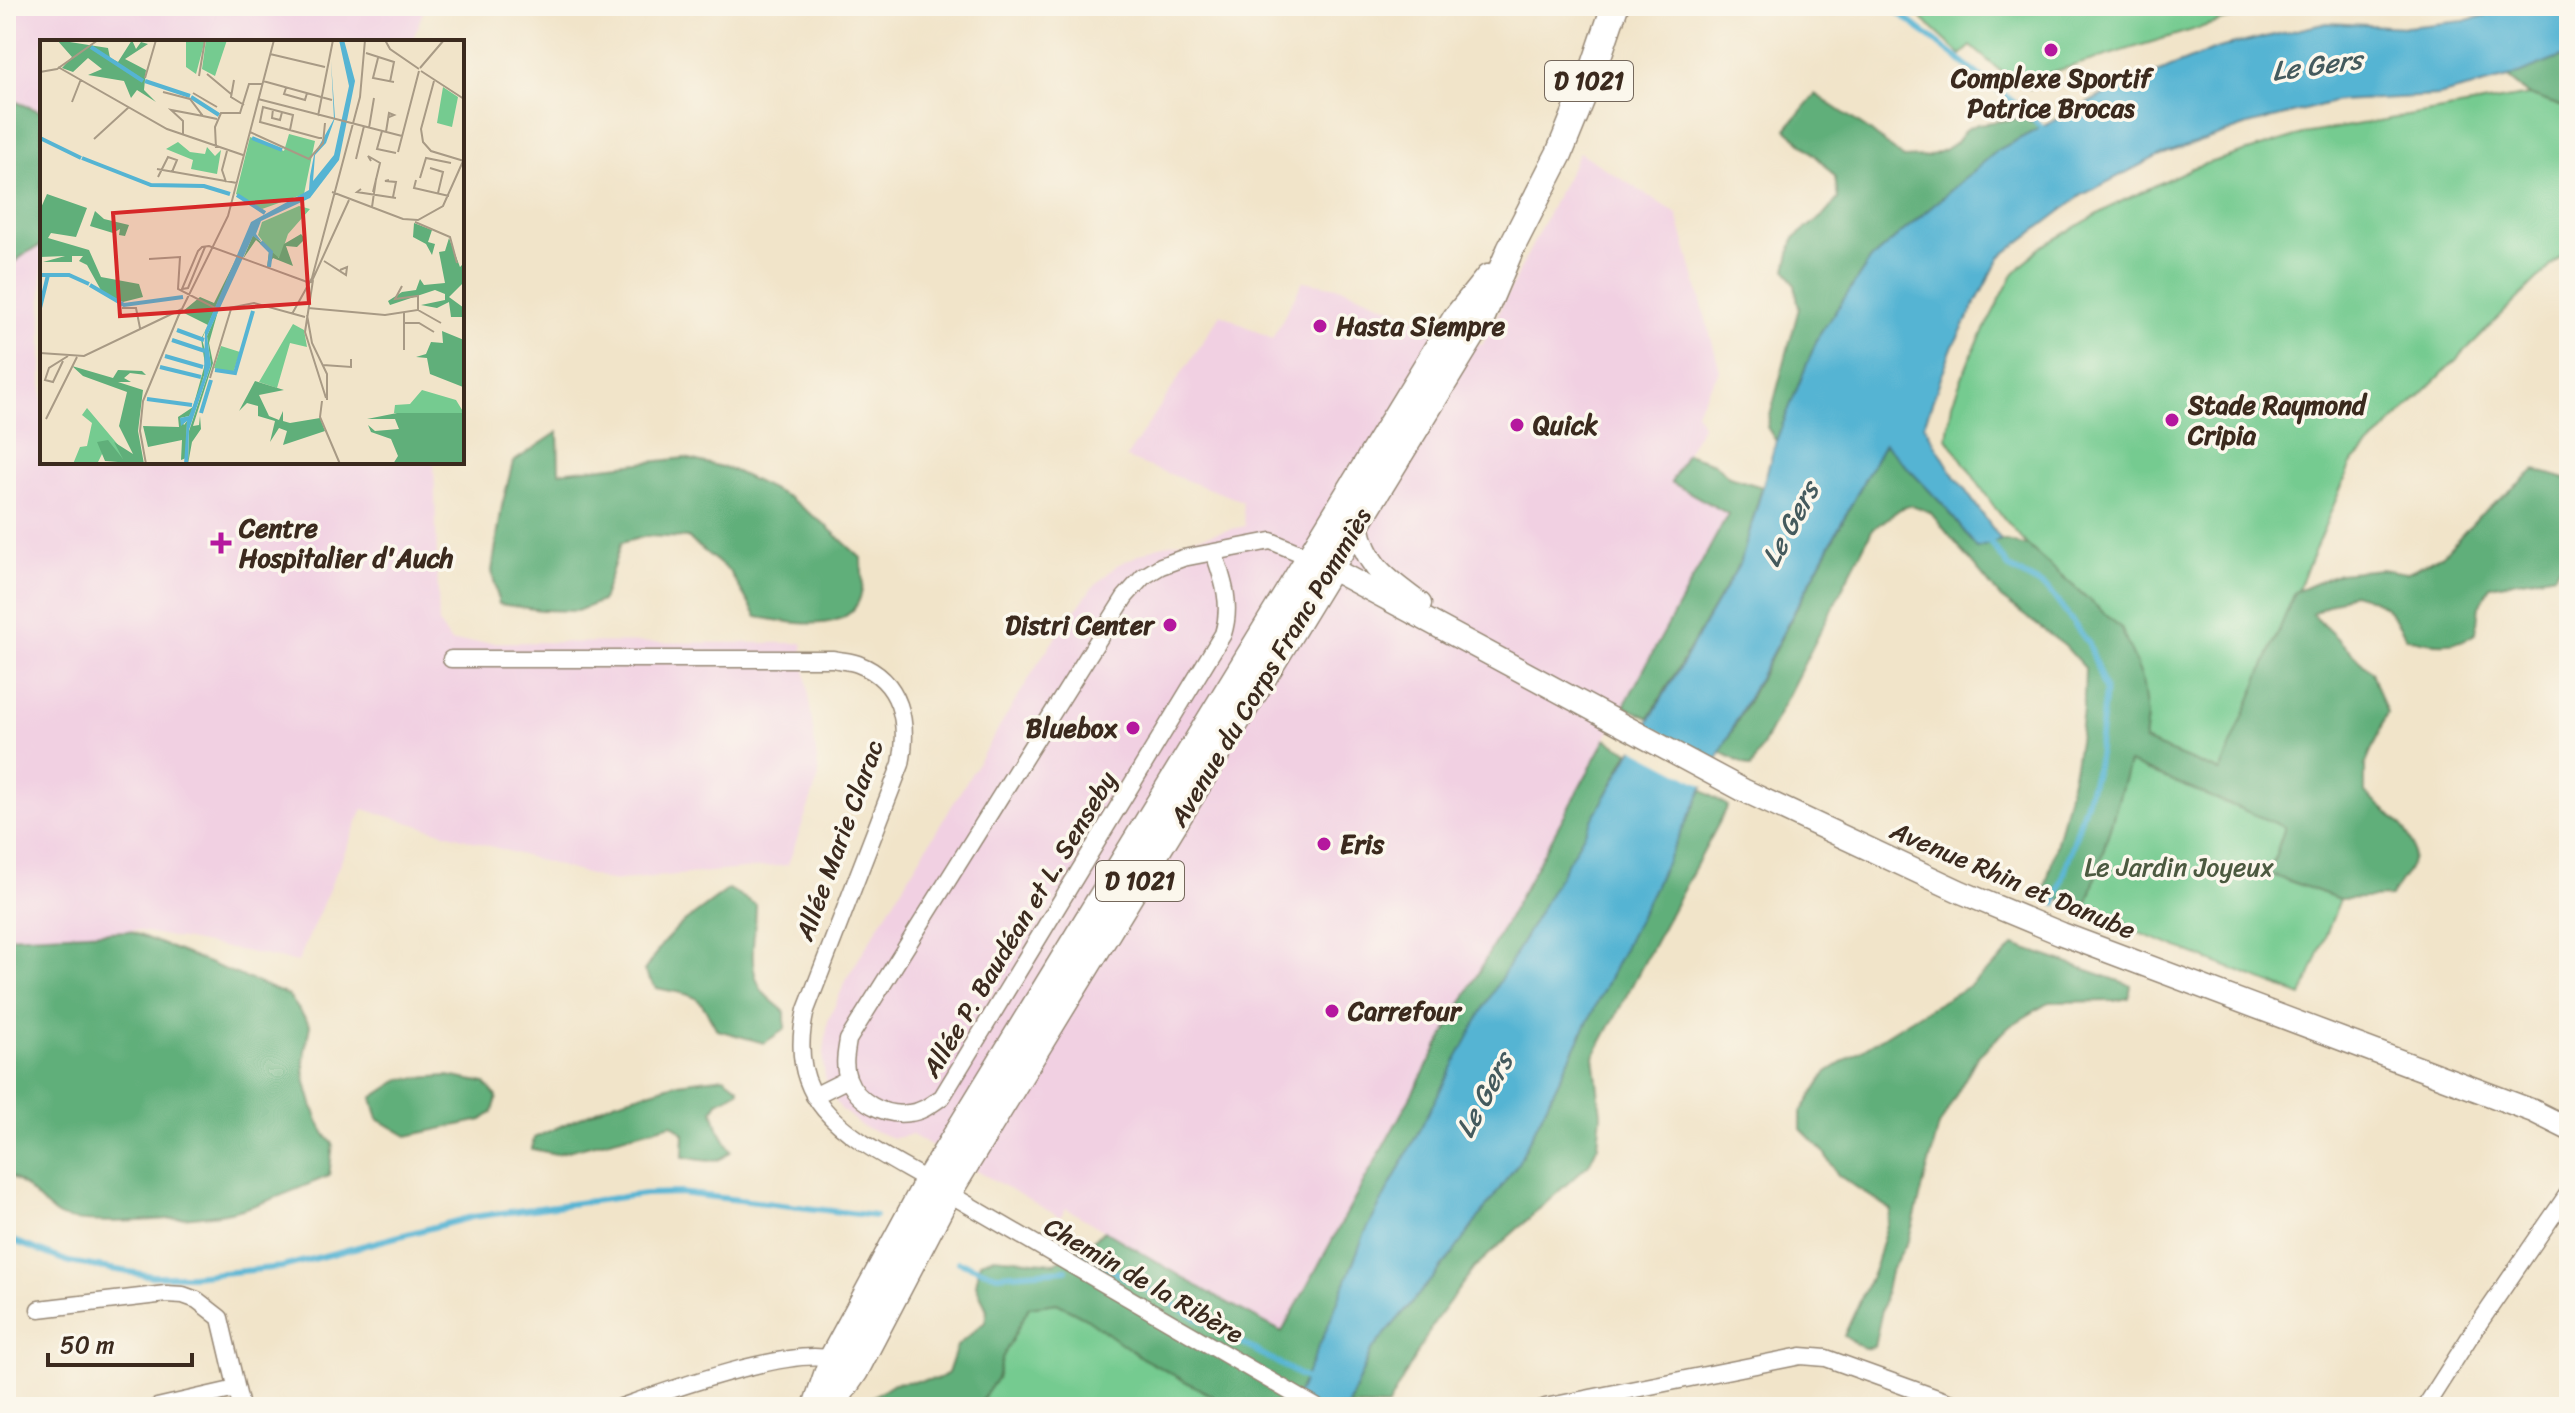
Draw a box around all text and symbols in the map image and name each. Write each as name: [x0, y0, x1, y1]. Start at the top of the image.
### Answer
water label: Le Gers: [2269, 34, 2368, 96]
inset map: [40, 40, 464, 464]
marker: Complexe Sportif Patrice Brocas: [2042, 41, 2060, 59]
place label: Complexe Sportif Patrice Brocas: [1950, 55, 2155, 131]
road number: D 1021: [1545, 61, 1633, 101]
place label: Hasta Siempre: [1336, 303, 1506, 349]
marker: Hasta Siempre: [1311, 317, 1329, 335]
place label: Stade Raymond Cripia: [2187, 382, 2368, 458]
place label: Quick: [1533, 402, 1598, 448]
marker: Stade Raymond Cripia: [2163, 411, 2181, 429]
marker: Quick: [1508, 416, 1526, 434]
water label: Le Gers: [1747, 470, 1834, 576]
street label: Avenue du Corps Franc Pommiès: [1155, 498, 1384, 837]
place label: Centre Hospitalier d'Auch: [238, 505, 454, 581]
marker: Centre Hospitalier d'Auch: [210, 532, 232, 554]
place label: Distri Center: [1005, 602, 1156, 648]
marker: Distri Center: [1161, 616, 1179, 634]
place label: Bluebox: [1026, 705, 1118, 751]
marker: Bluebox: [1124, 719, 1142, 737]
street label: Allée Marie Clarac: [781, 733, 897, 948]
street label: Allée P. Baudéan et L. Senseby: [908, 761, 1129, 1087]
street label: Avenue Rhin et Danube: [1882, 807, 2143, 953]
place label: Eris: [1340, 821, 1385, 867]
marker: Eris: [1315, 835, 1333, 853]
park label: Le Jardin Joyeux: [2084, 844, 2274, 890]
road number: D 1021: [1096, 861, 1184, 901]
place label: Carrefour: [1347, 988, 1463, 1034]
marker: Carrefour: [1323, 1002, 1341, 1020]
water label: Le Gers: [1441, 1041, 1528, 1147]
street label: Chemin de la Ribère: [1035, 1204, 1253, 1356]
scale bar: [48, 1317, 192, 1367]
text: 50 m: [60, 1324, 115, 1366]

